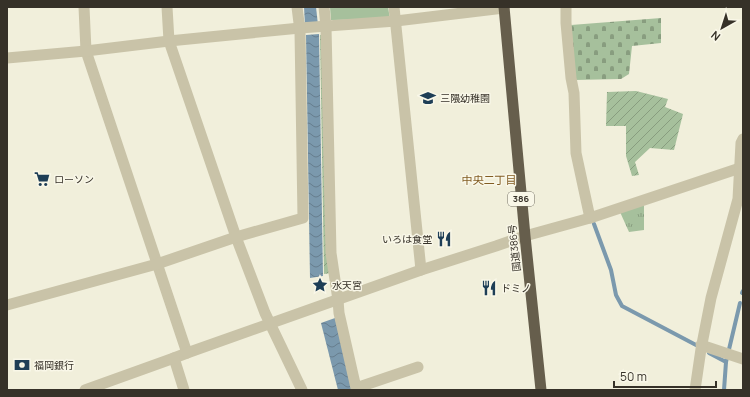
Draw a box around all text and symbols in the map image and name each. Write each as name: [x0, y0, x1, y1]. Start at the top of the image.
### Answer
north arrow: [702, 8, 742, 48]
text: N: [708, 28, 723, 44]
school or university icon: 三隈幼稚園: [419, 89, 437, 107]
place label: 三隈幼稚園: [440, 91, 490, 105]
supermarket icon: ローソン: [33, 170, 51, 188]
place label: ローソン: [54, 172, 94, 186]
district label: 中央二丁目: [462, 172, 517, 187]
road number: 386: [508, 192, 534, 206]
street label: 国道386号: [505, 224, 523, 272]
restaurant icon: いろは食堂: [435, 230, 453, 248]
place label: いろは食堂: [382, 232, 432, 246]
place icon: 水天宮: [311, 276, 329, 294]
place label: 水天宮: [332, 278, 362, 292]
restaurant icon: ドミノ: [480, 279, 498, 297]
place label: ドミノ: [501, 281, 531, 295]
bank icon: 福岡銀行: [13, 356, 31, 374]
place label: 福岡銀行: [34, 358, 74, 372]
scale bar: [614, 363, 716, 389]
text: 50 m: [620, 368, 647, 385]

